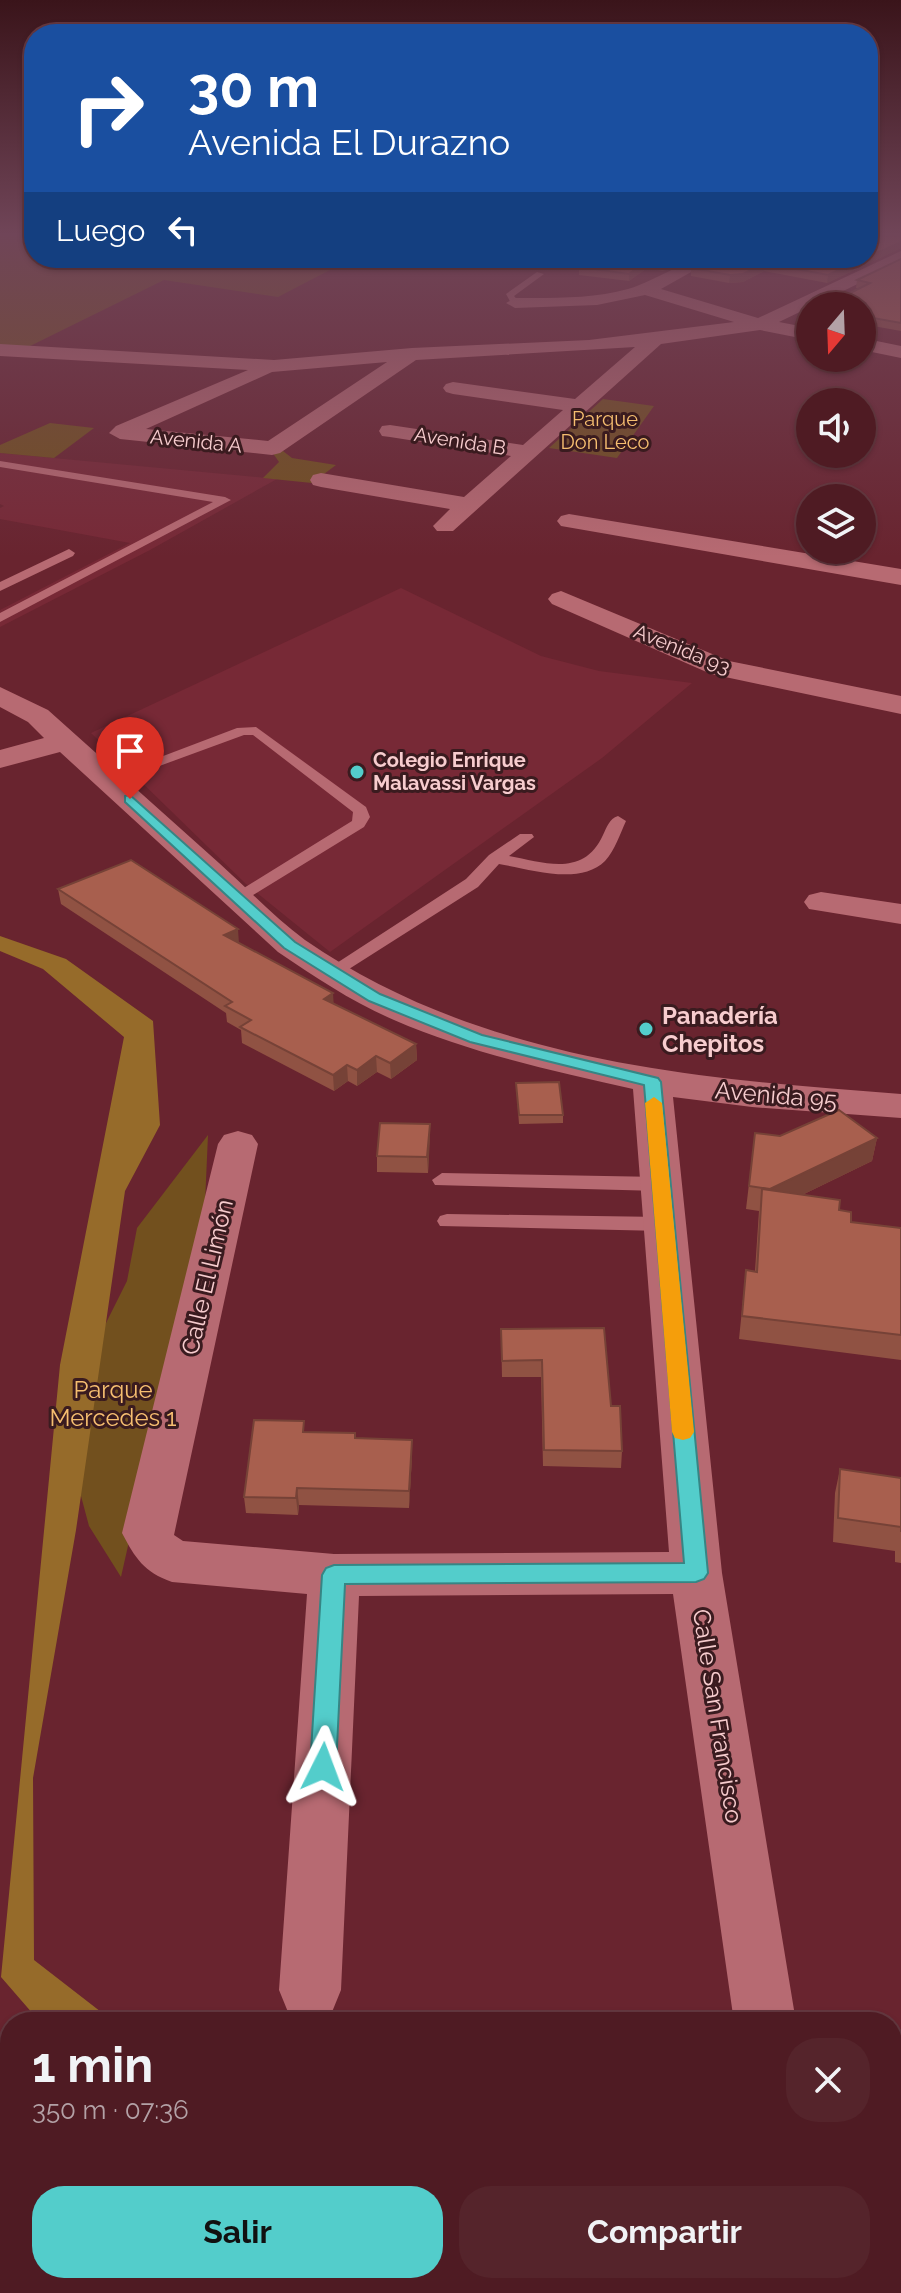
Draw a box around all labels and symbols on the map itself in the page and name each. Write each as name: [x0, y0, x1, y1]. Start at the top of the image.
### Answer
north arrow: [796, 292, 876, 372]
park label: Parque Don Leco: [561, 407, 650, 454]
street label: Avenida B: [412, 422, 508, 460]
street label: Avenida A: [149, 424, 244, 458]
street label: Avenida 93: [630, 619, 734, 679]
pin: [96, 717, 164, 799]
place label: Colegio Enrique Malavassi Vargas: [373, 748, 536, 795]
marker: Colegio Enrique Malavassi Vargas: [348, 763, 366, 781]
place label: Panadería Chepitos: [662, 1001, 778, 1058]
marker: Panadería Chepitos: [637, 1020, 655, 1038]
street label: Avenida 95: [714, 1075, 838, 1115]
street label: Calle El Limón: [175, 1196, 239, 1358]
park label: Parque Mercedes 1: [49, 1375, 177, 1432]
street label: Calle San Francisco: [687, 1607, 749, 1825]
position arrow: [281, 1725, 365, 1809]

